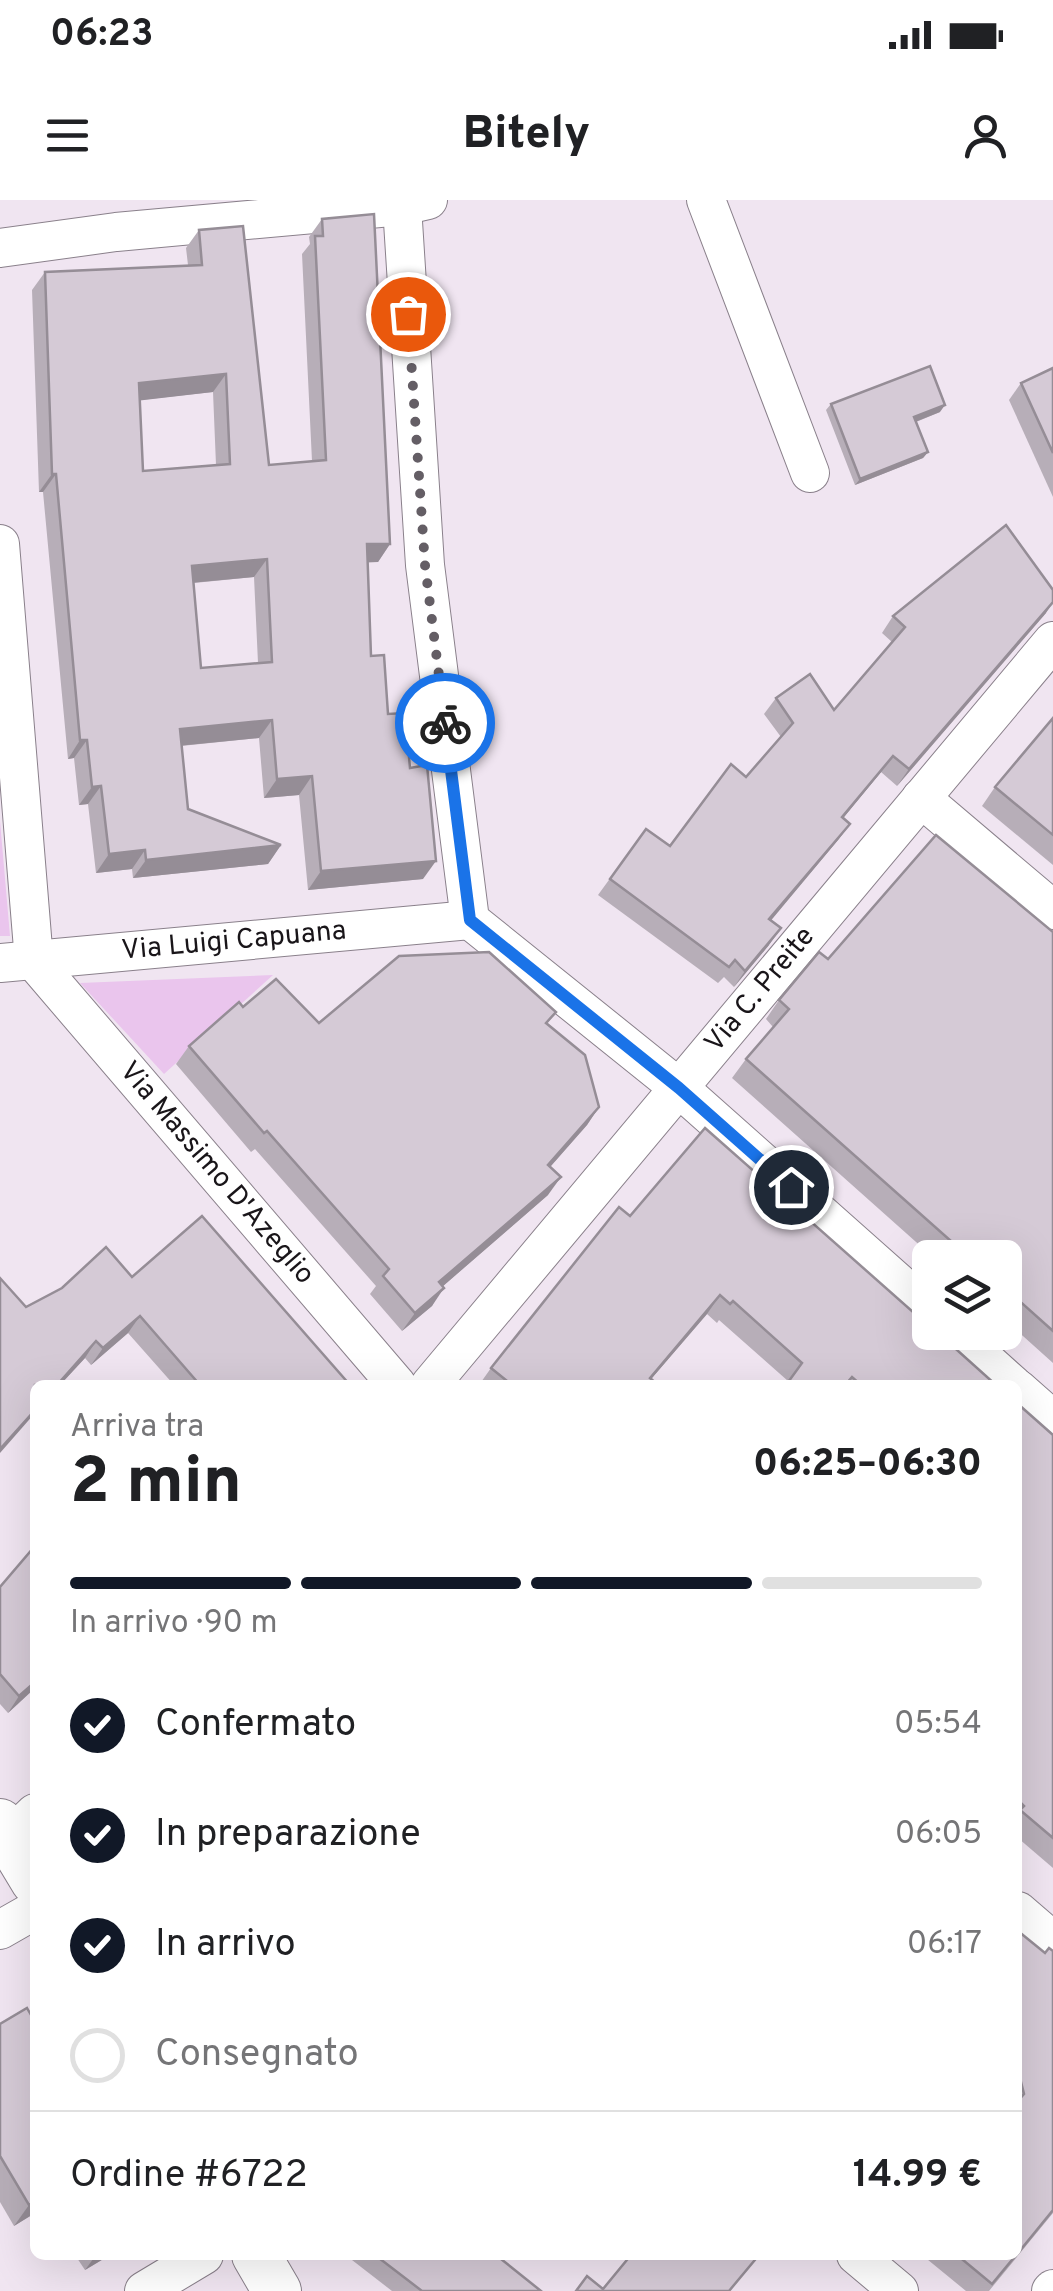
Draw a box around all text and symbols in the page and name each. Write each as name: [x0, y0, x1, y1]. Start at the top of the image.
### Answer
text: 06:23: [50, 11, 154, 60]
text: Bitely: [463, 107, 590, 164]
icon: menu: [40, 108, 95, 163]
icon: person: [958, 108, 1013, 163]
pin: [366, 272, 451, 357]
icon: bag: [381, 287, 436, 342]
courier: [395, 673, 495, 773]
icon: bike: [418, 696, 473, 751]
street label: Via Luigi Capuana: [120, 913, 348, 970]
street label: Via C. Preite: [698, 920, 824, 1061]
street label: Via Massimo D'Azeglio: [111, 1055, 322, 1293]
pin: [749, 1145, 834, 1230]
icon: home: [764, 1160, 819, 1215]
map controls: [912, 1240, 1022, 1350]
button: layers: [912, 1240, 1022, 1350]
text: Arriva tra: [70, 1408, 204, 1448]
text: 06:25–06:30: [753, 1441, 982, 1490]
text: 2 min: [70, 1444, 242, 1526]
text: In arrivo · 90 m: [70, 1604, 278, 1644]
icon: check: [70, 1698, 125, 1753]
text: Confermato: [155, 1701, 356, 1750]
text: 05:54: [894, 1705, 982, 1745]
icon: check: [70, 1808, 125, 1863]
text: In preparazione: [155, 1811, 421, 1860]
text: 06:05: [895, 1815, 982, 1855]
icon: check: [70, 1918, 125, 1973]
text: In arrivo: [155, 1921, 296, 1970]
text: 06:17: [907, 1925, 982, 1965]
text: Consegnato: [155, 2031, 359, 2080]
text: Ordine #6722: [70, 2152, 308, 2201]
text: 14.99 €: [853, 2152, 982, 2201]

